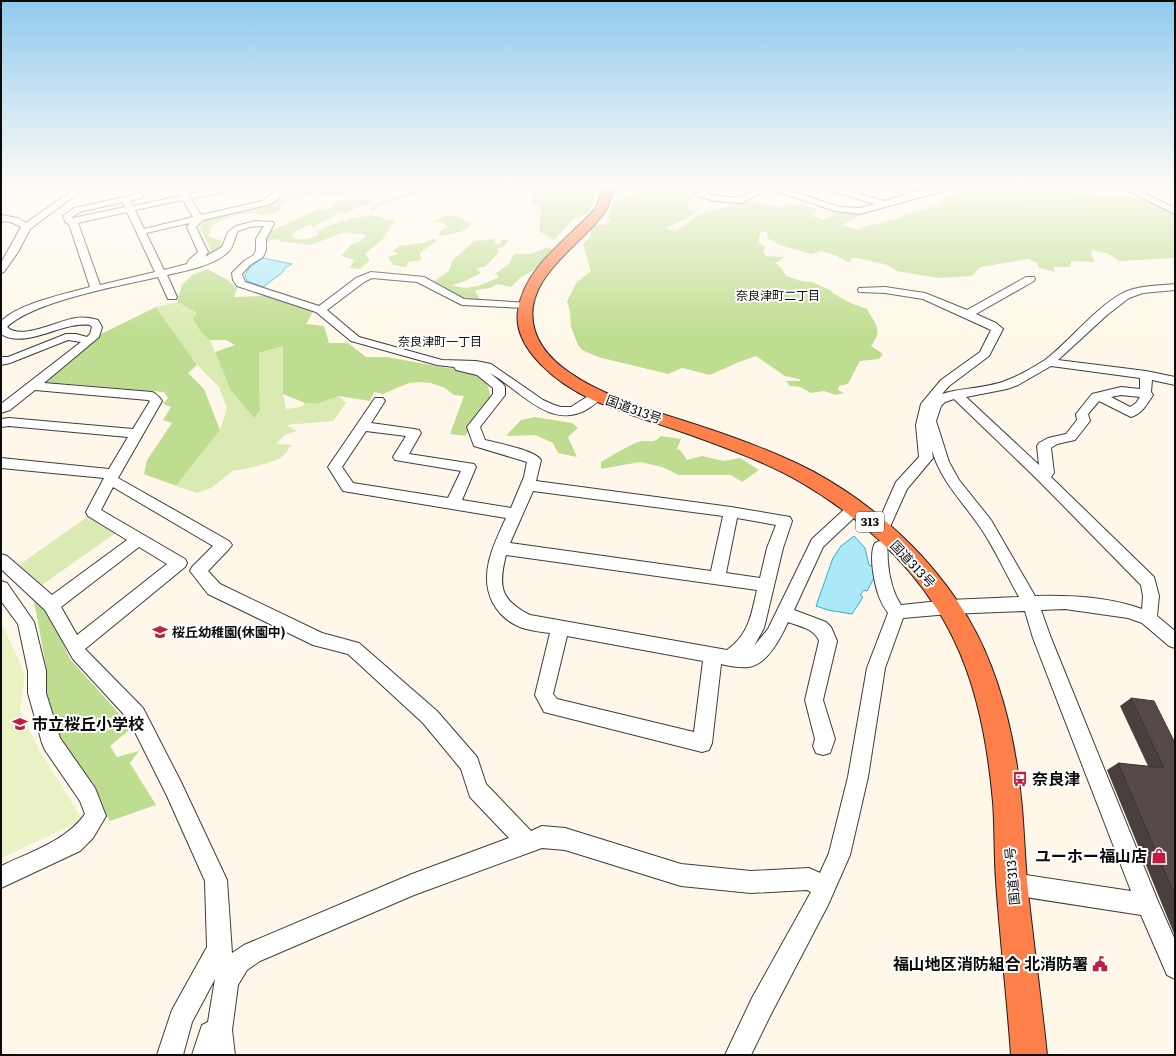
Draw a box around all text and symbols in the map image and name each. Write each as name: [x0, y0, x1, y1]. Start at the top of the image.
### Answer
district label: 奈良津町二丁目: [736, 286, 820, 304]
district label: 奈良津町一丁目: [398, 332, 482, 350]
street label: 国道313号: [603, 390, 665, 427]
road number: 313: [856, 512, 884, 532]
street label: 国道313号: [887, 536, 940, 591]
place label: 桜丘幼稚園(休園中): [172, 622, 285, 641]
school or university icon: 桜丘幼稚園(休園中): [151, 623, 169, 641]
place label: 市立桜丘小学校: [32, 711, 144, 735]
school or university icon: 市立桜丘小学校: [11, 715, 29, 733]
place label: 奈良津: [1032, 766, 1080, 790]
bus stop icon: 奈良津: [1011, 770, 1029, 788]
place label: ユーホー福山店: [1035, 843, 1147, 867]
street label: 国道313号: [999, 846, 1024, 906]
shop icon: ユーホー福山店: [1150, 847, 1168, 865]
place label: 福山地区消防組合 北消防署: [893, 951, 1088, 975]
public building icon: 福山地区消防組合 北消防署: [1091, 955, 1109, 973]

